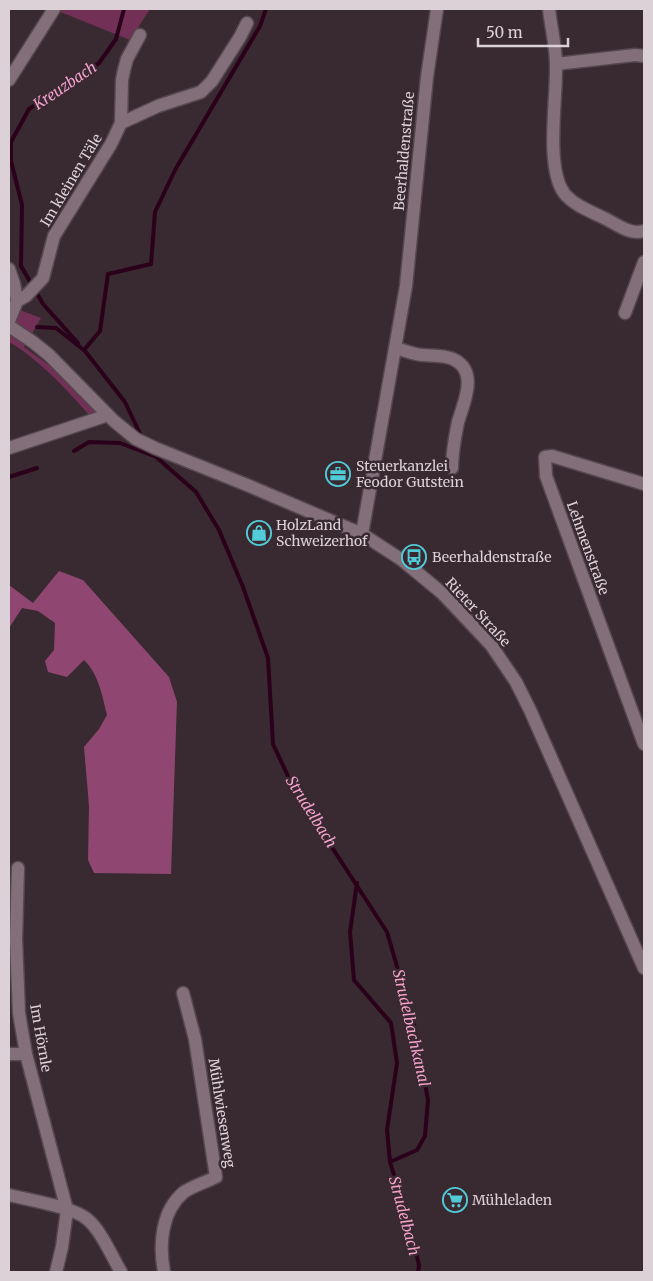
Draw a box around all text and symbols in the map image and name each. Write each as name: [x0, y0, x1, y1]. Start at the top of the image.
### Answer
scale bar: [478, 15, 568, 47]
text: 50 m: [486, 23, 523, 42]
water label: Kreuzbach: [29, 57, 100, 114]
street label: Beerhaldenstraße: [390, 91, 418, 211]
street label: Im kleinen Täle: [36, 130, 106, 230]
place label: Steuerkanzlei Feodor Gutstein: [356, 457, 464, 491]
office icon: Steuerkanzlei Feodor Gutstein: [325, 461, 351, 487]
street label: Lehmenstraße: [563, 499, 613, 597]
place label: HolzLand Schweizerhof: [276, 516, 368, 550]
shop icon: HolzLand Schweizerhof: [246, 520, 272, 546]
bus stop icon: Beerhaldenstraße: [401, 544, 427, 570]
place label: Beerhaldenstraße: [432, 548, 552, 566]
street label: Rieter Straße: [442, 574, 514, 650]
water label: Strudelbach: [282, 772, 341, 851]
water label: Strudelbachkanal: [389, 967, 434, 1089]
street label: Im Hörnle: [26, 1003, 56, 1073]
street label: Mühlwiesenweg: [204, 1057, 240, 1169]
water label: Strudelbach: [385, 1174, 424, 1258]
supermarket icon: Mühleladen: [442, 1187, 468, 1213]
place label: Mühleladen: [472, 1191, 552, 1209]

